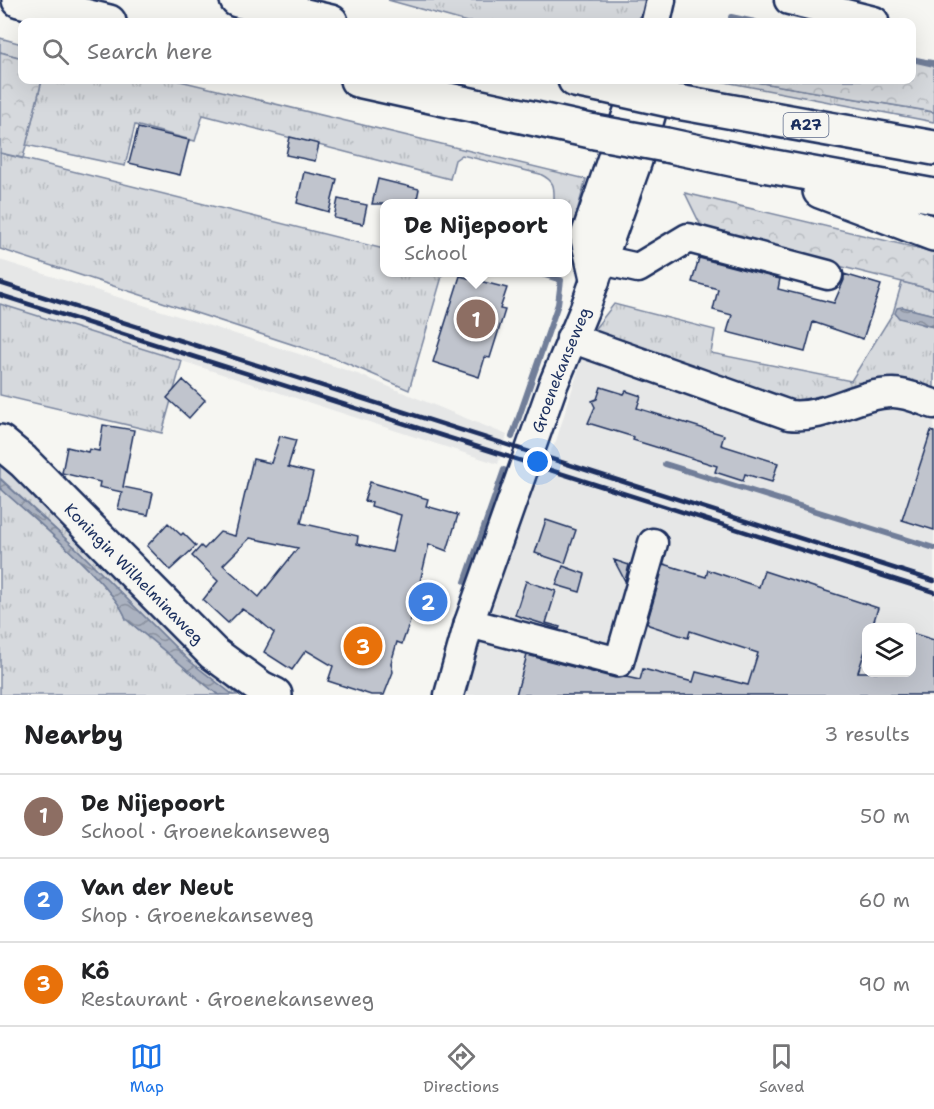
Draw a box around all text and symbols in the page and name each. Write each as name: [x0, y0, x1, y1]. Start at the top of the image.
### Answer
search box: [18, 18, 916, 84]
icon: search: [39, 35, 72, 68]
text: Search here: [87, 37, 213, 66]
road number: A27: [784, 113, 828, 137]
popup: [380, 199, 572, 277]
text: De Nijepoort: [404, 211, 548, 240]
text: School: [404, 240, 467, 266]
pin: 1: [456, 296, 496, 342]
street label: Groenekanseweg: [527, 304, 595, 436]
your location: [523, 447, 552, 476]
street label: Koningin Wilhelminaweg: [60, 499, 208, 649]
pin: 2: [408, 580, 448, 624]
map controls: [862, 623, 916, 677]
button: layers: [862, 623, 916, 677]
pin: 3: [344, 624, 382, 668]
text: Nearby: [24, 717, 123, 752]
text: 3 results: [824, 721, 910, 747]
text: De Nijepoort: [81, 789, 225, 818]
text: 1: [39, 803, 48, 829]
text: 50 m: [860, 803, 910, 829]
text: School · Groenekanseweg: [81, 818, 330, 844]
text: Van der Neut: [81, 873, 234, 902]
text: 2: [37, 887, 51, 913]
text: 60 m: [858, 887, 910, 913]
text: Shop · Groenekanseweg: [81, 902, 314, 928]
text: Kô: [81, 957, 110, 986]
text: 3: [37, 971, 51, 997]
text: 90 m: [858, 971, 910, 997]
text: Restaurant · Groenekanseweg: [81, 986, 374, 1012]
tab: Map: [130, 1040, 164, 1097]
tab: Directions: [423, 1040, 500, 1097]
tab: Saved: [759, 1040, 804, 1097]

